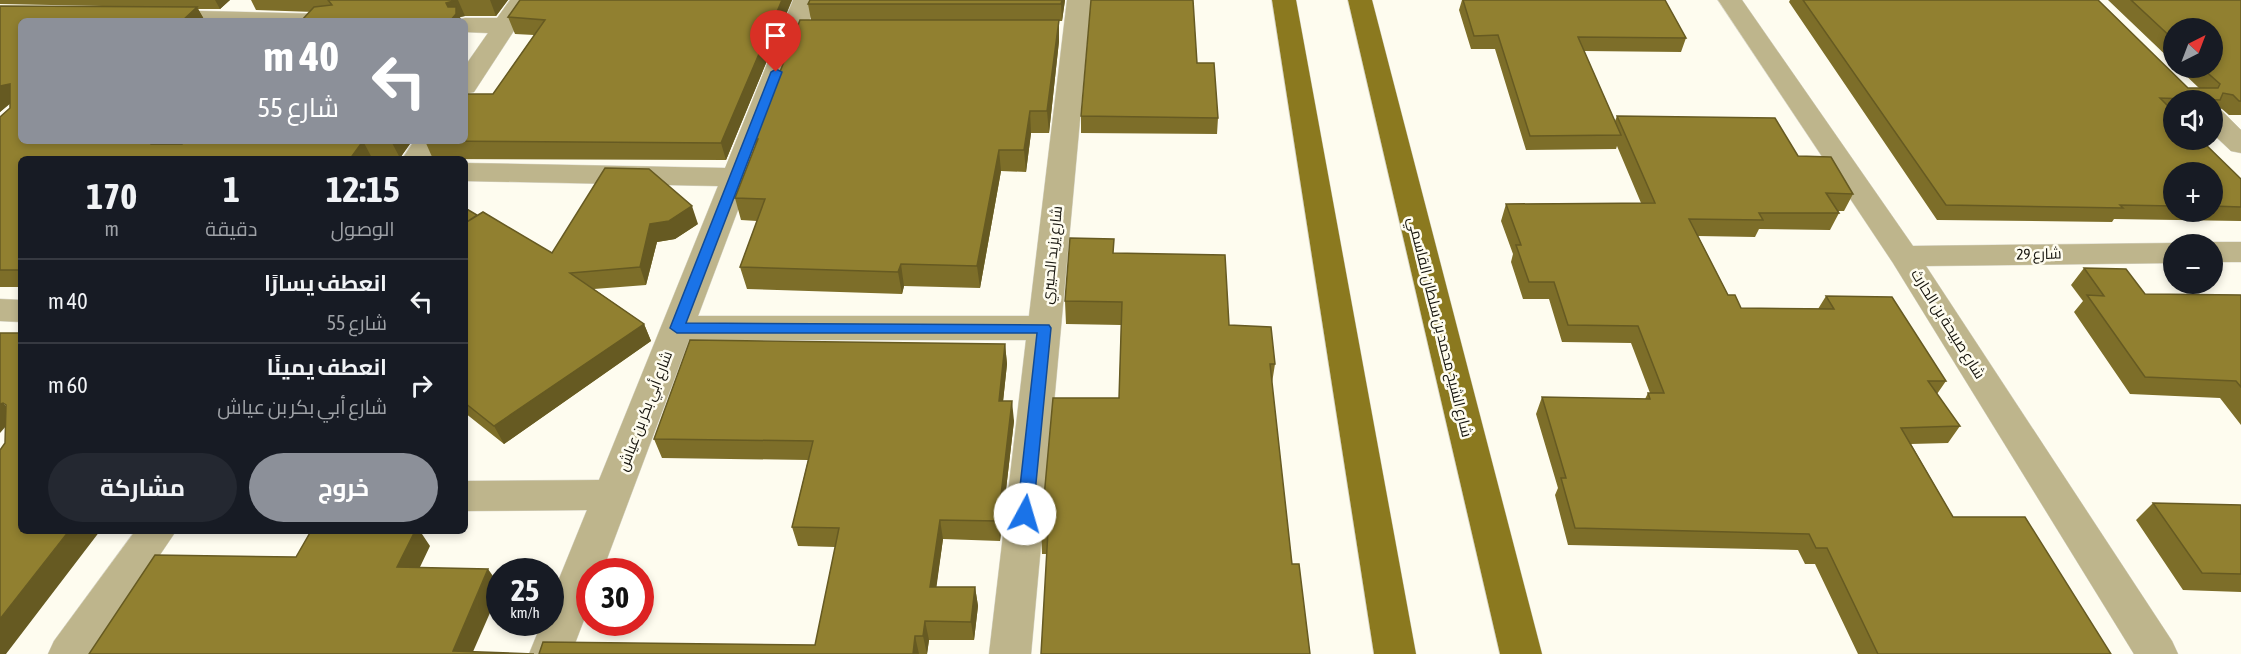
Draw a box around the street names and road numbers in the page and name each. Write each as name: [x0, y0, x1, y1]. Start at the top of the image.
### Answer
street label: شارع يزيد الحبيري: [1038, 205, 1069, 305]
street label: شارع الشيخ محمد بن سلطان القاسمي: [1401, 215, 1476, 440]
street label: شارع 29: [2016, 245, 2062, 265]
street label: شارع صبيحة بن الحارث: [1905, 266, 1989, 383]
street label: شارع أبي بكر بن عياش: [613, 348, 679, 475]

